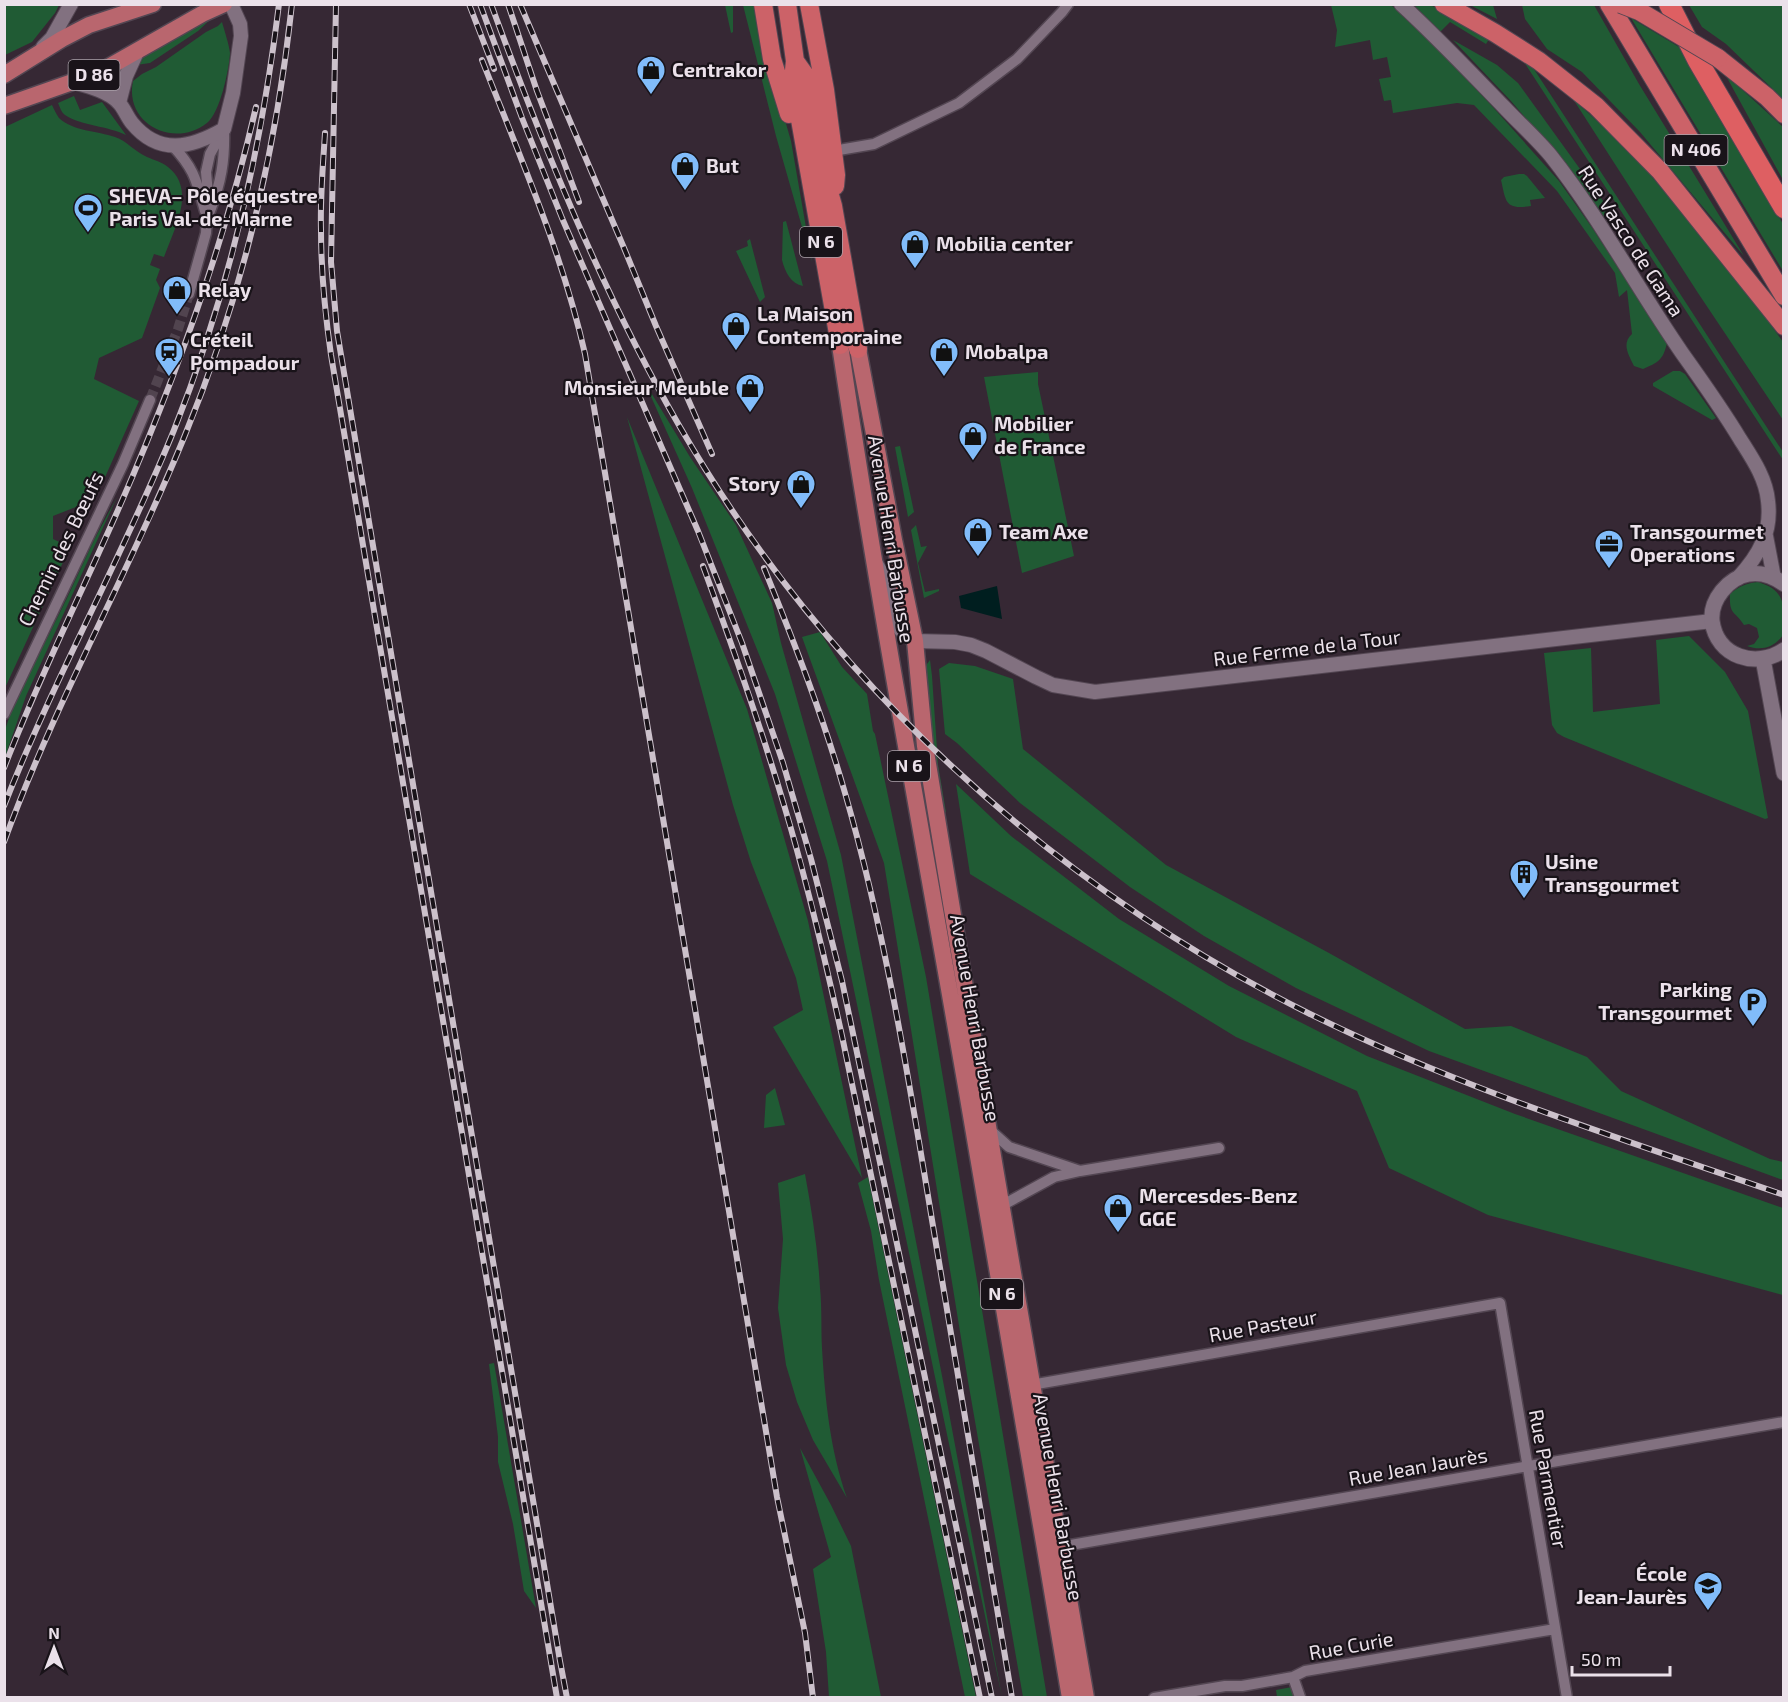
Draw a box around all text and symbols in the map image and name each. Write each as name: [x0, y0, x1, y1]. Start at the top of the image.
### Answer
shop icon: Centrakor: [635, 54, 667, 96]
place label: Centrakor: [672, 57, 767, 81]
road number: D 86: [68, 60, 119, 90]
road number: N 406: [1664, 135, 1728, 165]
shop icon: But: [669, 150, 701, 192]
place label: But: [706, 153, 739, 177]
street label: Rue Vasco de Gama: [1574, 160, 1690, 321]
place label: SHEVA– Pôle équestre Paris Val-de-Marne: [109, 183, 318, 230]
sports icon: SHEVA– Pôle équestre Paris Val-de-Marne: [72, 192, 104, 234]
road number: N 6: [800, 227, 842, 257]
shop icon: Mobilia center: [899, 228, 931, 270]
place label: Mobilia center: [936, 231, 1073, 255]
shop icon: Relay: [161, 274, 193, 316]
place label: Relay: [198, 277, 252, 302]
place label: La Maison Contemporaine: [757, 301, 902, 348]
shop icon: La Maison Contemporaine: [720, 310, 752, 352]
place label: Créteil Pompadour: [190, 327, 300, 374]
station icon: Créteil Pompadour: [153, 336, 185, 378]
shop icon: Mobalpa: [928, 336, 960, 378]
place label: Mobalpa: [965, 339, 1048, 363]
shop icon: Monsieur Meuble: [734, 372, 766, 414]
place label: Monsieur Meuble: [564, 375, 729, 399]
place label: Mobilier de France: [994, 411, 1086, 458]
shop icon: Mobilier de France: [957, 420, 989, 462]
street label: Avenue Henri Barbusse: [864, 433, 920, 644]
street label: Chemin des Bœufs: [12, 467, 108, 630]
shop icon: Story: [785, 468, 817, 510]
place label: Story: [728, 471, 781, 496]
shop icon: Team Axe: [962, 516, 994, 558]
place label: Team Axe: [999, 519, 1089, 543]
place label: Transgourmet Operations: [1630, 519, 1764, 566]
office icon: Transgourmet Operations: [1593, 528, 1625, 570]
street label: Rue Ferme de la Tour: [1212, 624, 1402, 670]
road number: N 6: [888, 751, 930, 781]
place label: Usine Transgourmet: [1545, 849, 1679, 896]
building icon: Usine Transgourmet: [1508, 858, 1540, 900]
street label: Avenue Henri Barbusse: [946, 912, 1006, 1123]
place label: Parking Transgourmet: [1598, 977, 1732, 1024]
parking icon: Parking Transgourmet: [1737, 986, 1769, 1028]
place label: Mercesdes-Benz GGE: [1139, 1183, 1298, 1230]
shop icon: Mercesdes-Benz GGE: [1102, 1192, 1134, 1234]
road number: N 6: [981, 1279, 1023, 1309]
street label: Rue Pasteur: [1207, 1304, 1319, 1346]
street label: Avenue Henri Barbusse: [1029, 1391, 1089, 1602]
street label: Rue Parmentier: [1525, 1407, 1573, 1550]
street label: Rue Jean Jaurès: [1347, 1442, 1489, 1490]
place label: École Jean-Jaurès: [1576, 1561, 1687, 1608]
school or university icon: École Jean-Jaurès: [1692, 1570, 1724, 1612]
north arrow: [24, 1618, 84, 1678]
text: N: [48, 1623, 60, 1642]
street label: Rue Curie: [1307, 1626, 1395, 1664]
scale bar: [1572, 1639, 1670, 1677]
text: 50 m: [1581, 1648, 1621, 1670]

